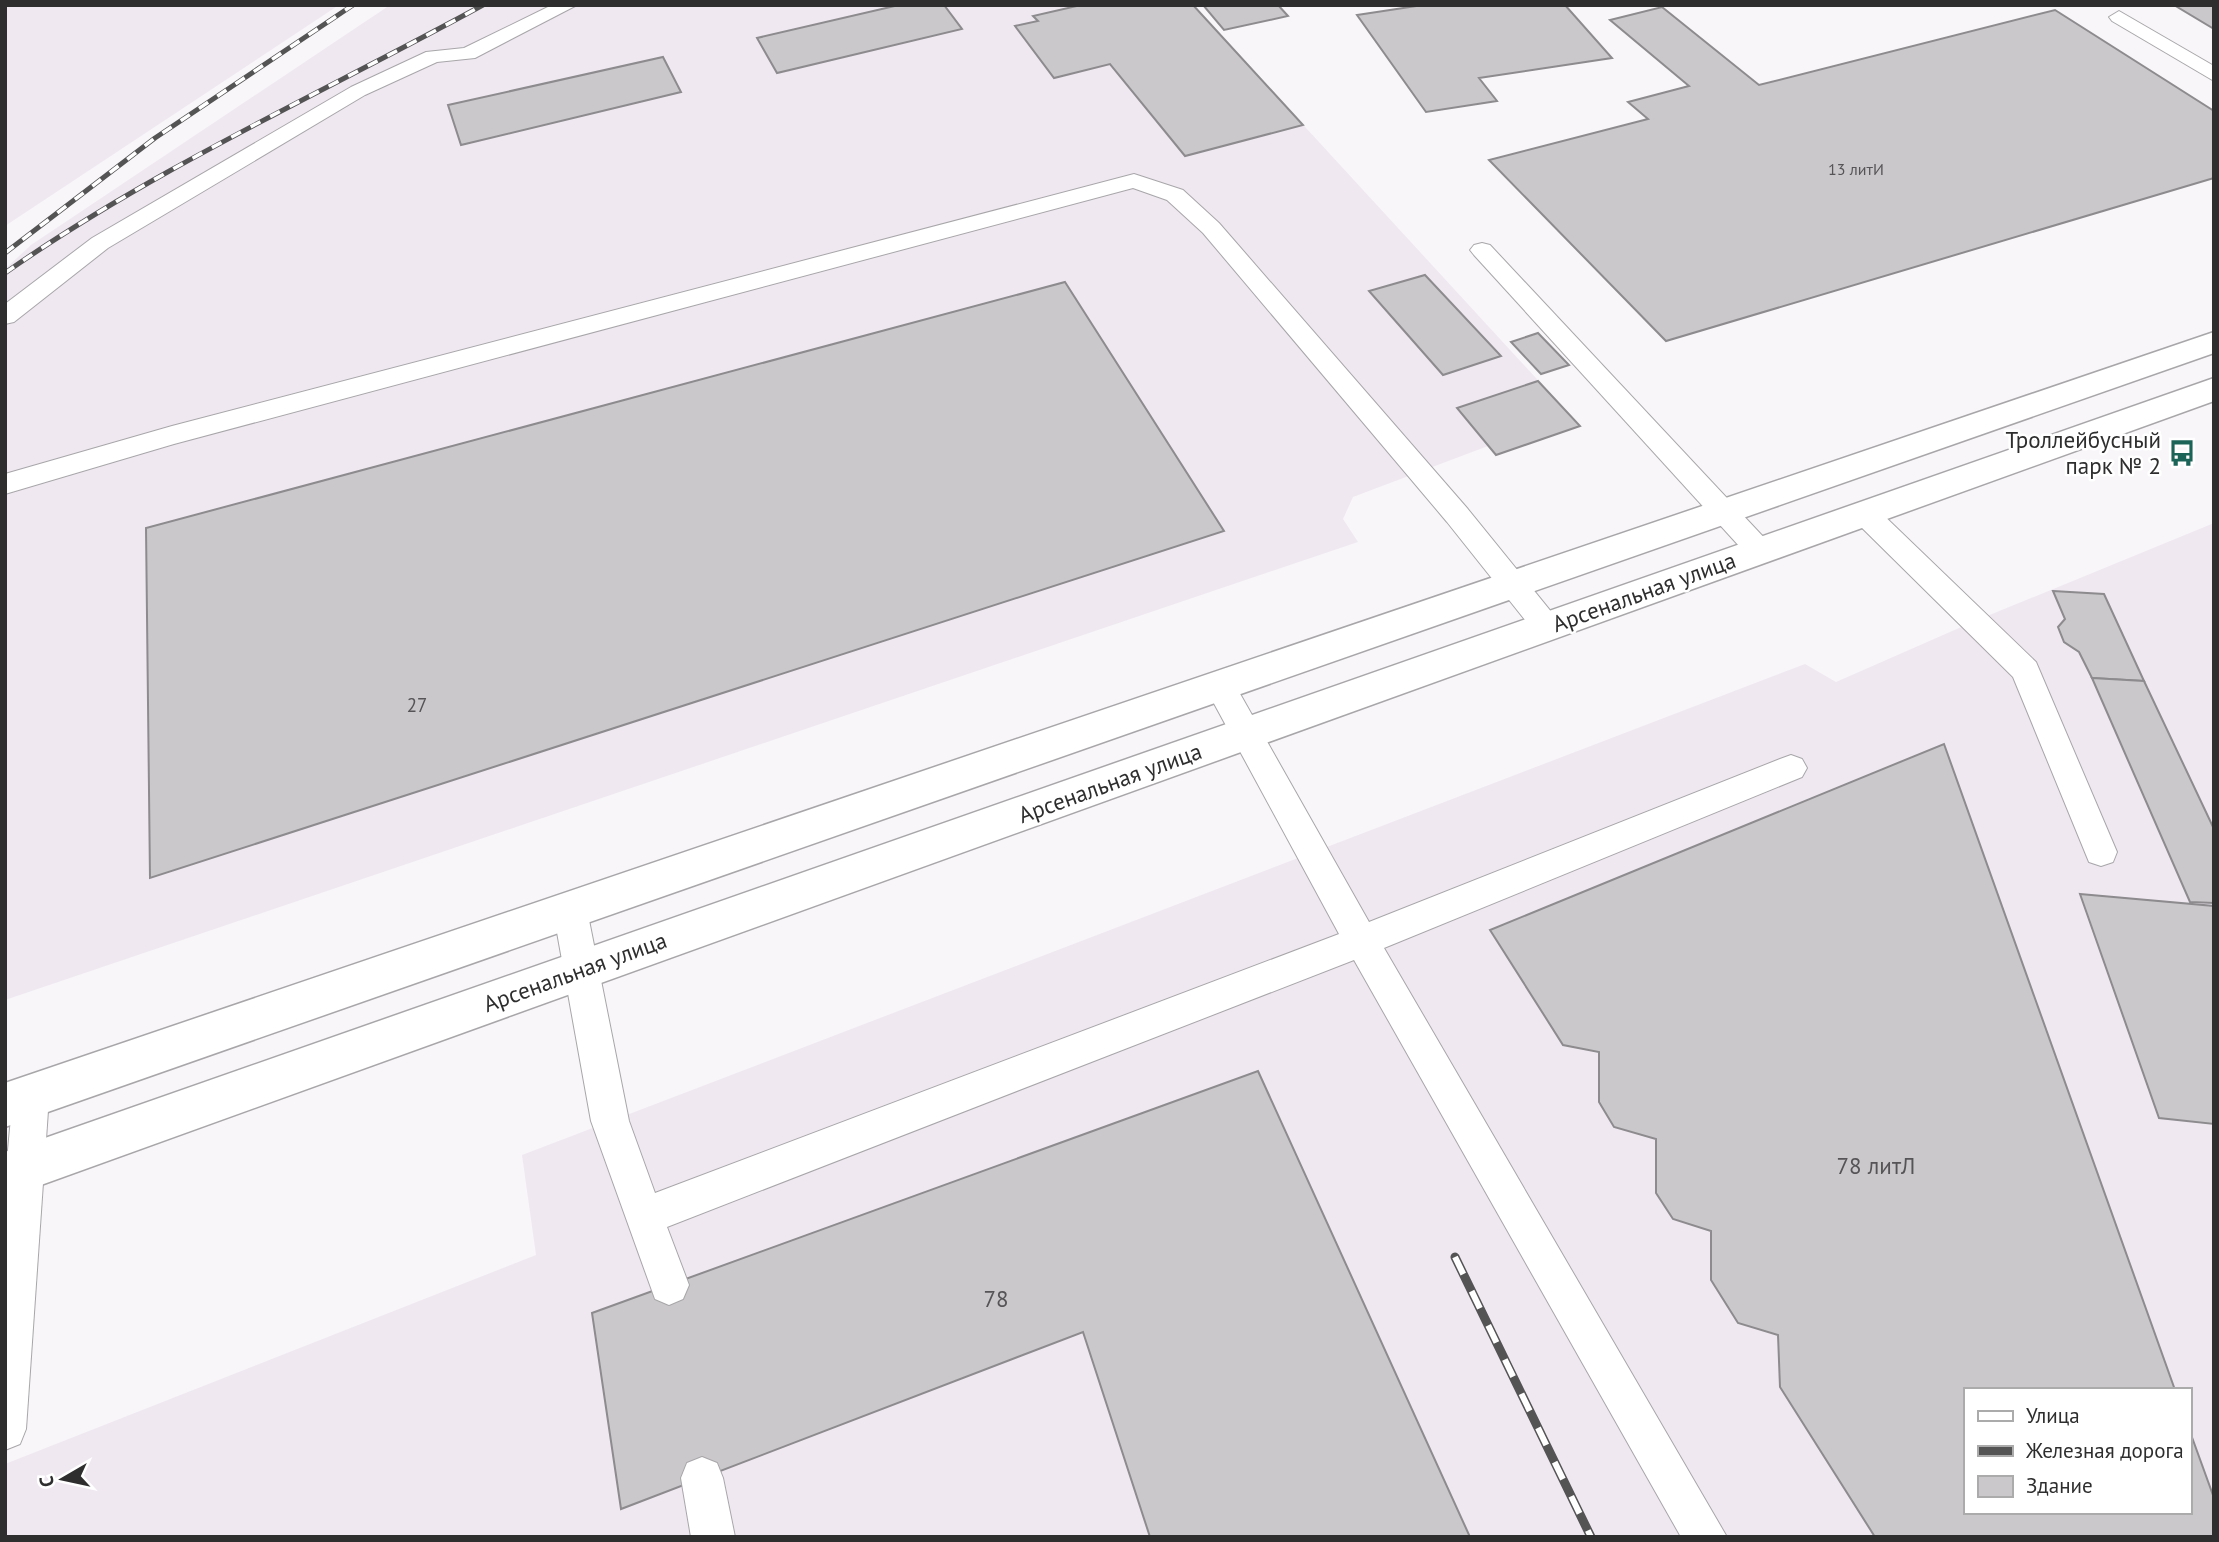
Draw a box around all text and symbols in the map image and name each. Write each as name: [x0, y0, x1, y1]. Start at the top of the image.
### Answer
house number: 13 литИ: [1828, 159, 1884, 179]
place label: Троллейбусный парк № 2: [2006, 425, 2161, 480]
bus stop icon: Троллейбусный парк № 2: [2167, 438, 2197, 468]
street label: Арсенальная улица: [1548, 545, 1739, 638]
house number: 27: [407, 693, 427, 717]
street label: Арсенальная улица: [1014, 736, 1205, 829]
street label: Арсенальная улица: [479, 925, 670, 1018]
house number: 78 литЛ: [1837, 1151, 1915, 1180]
house number: 78: [983, 1284, 1009, 1313]
legend: [1964, 1388, 2191, 1514]
text: Улица: [2026, 1402, 2080, 1429]
text: Железная дорога: [2025, 1437, 2184, 1464]
north arrow: [28, 1444, 98, 1514]
text: Здание: [2026, 1472, 2093, 1499]
text: С: [33, 1474, 59, 1489]

